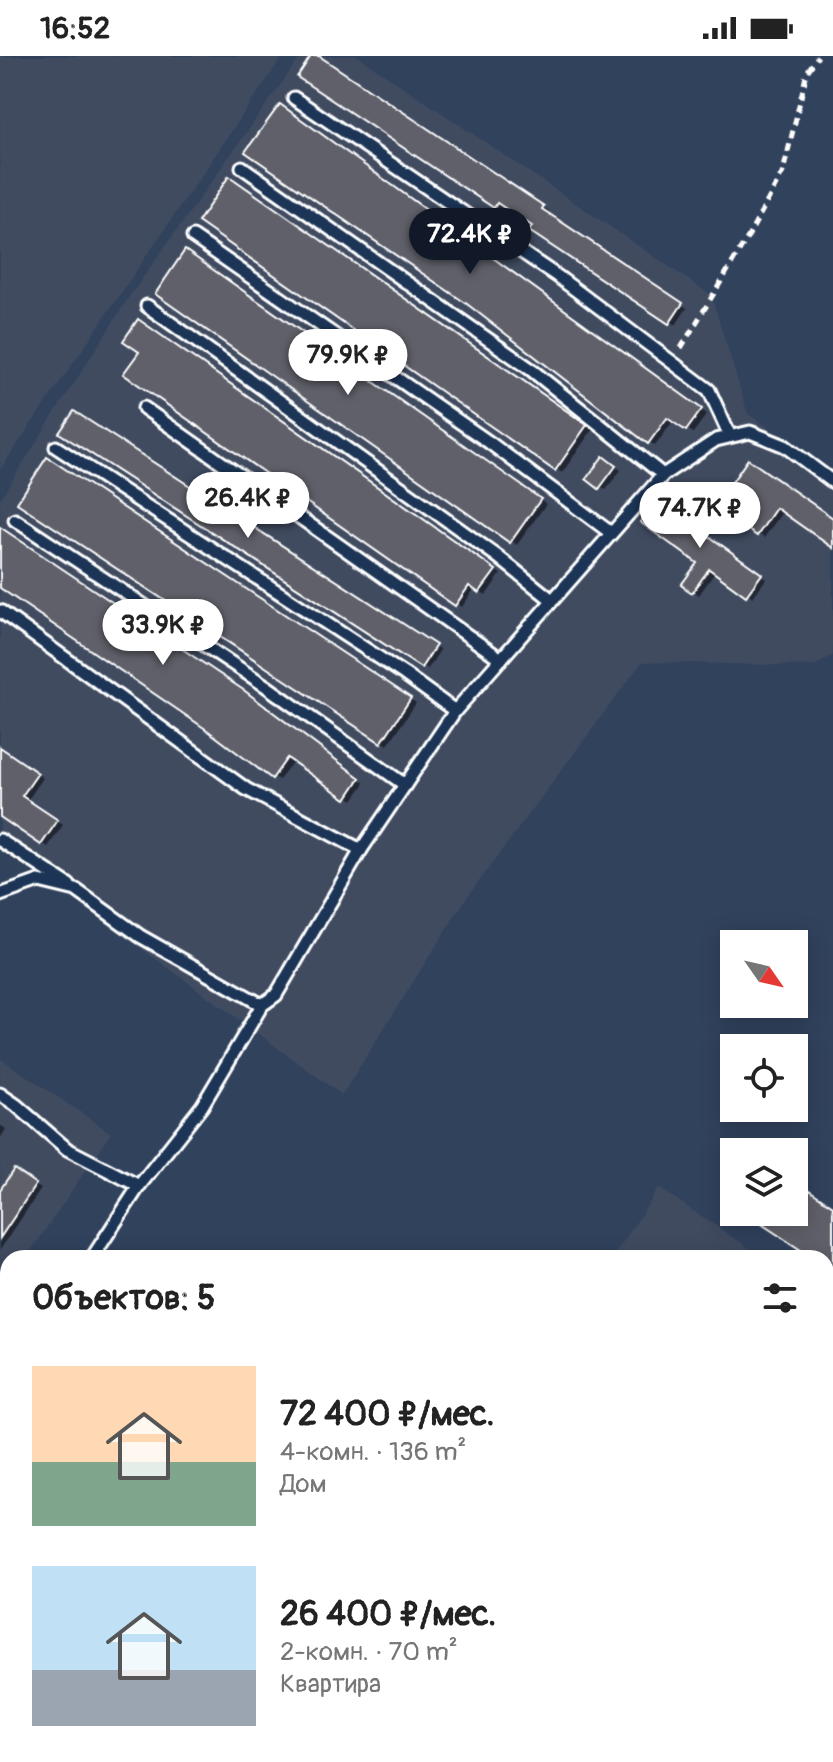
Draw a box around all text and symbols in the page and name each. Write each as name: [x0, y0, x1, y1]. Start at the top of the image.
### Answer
text: 16:52: [40, 10, 110, 47]
pin: 72.4K ₽: [396, 208, 544, 276]
text: 72.4K ₽: [427, 218, 513, 250]
pin: 79.9K ₽: [274, 329, 422, 397]
text: 79.9K ₽: [306, 339, 390, 371]
pin: 26.4K ₽: [174, 472, 322, 540]
text: 26.4K ₽: [204, 482, 292, 514]
pin: 74.7K ₽: [626, 482, 774, 550]
text: 74.7K ₽: [657, 492, 743, 524]
pin: 33.9K ₽: [89, 599, 237, 667]
text: 33.9K ₽: [120, 609, 206, 641]
north arrow: [720, 930, 808, 1018]
map controls: [720, 930, 808, 1226]
button: locate: [720, 1034, 808, 1122]
button: layers: [720, 1138, 808, 1226]
icon: filters: [758, 1276, 802, 1320]
text: Объектов: 5: [32, 1277, 215, 1320]
text: 72 400 ₽/мес.: [280, 1393, 494, 1436]
icon: home: [96, 1398, 192, 1494]
text: 4-комн. · 136 m²: [280, 1436, 466, 1468]
text: Дом: [280, 1468, 327, 1500]
text: 26 400 ₽/мес.: [280, 1593, 496, 1636]
icon: home: [96, 1598, 192, 1694]
text: 2-комн. · 70 m²: [280, 1636, 458, 1668]
text: Квартира: [280, 1668, 381, 1700]

